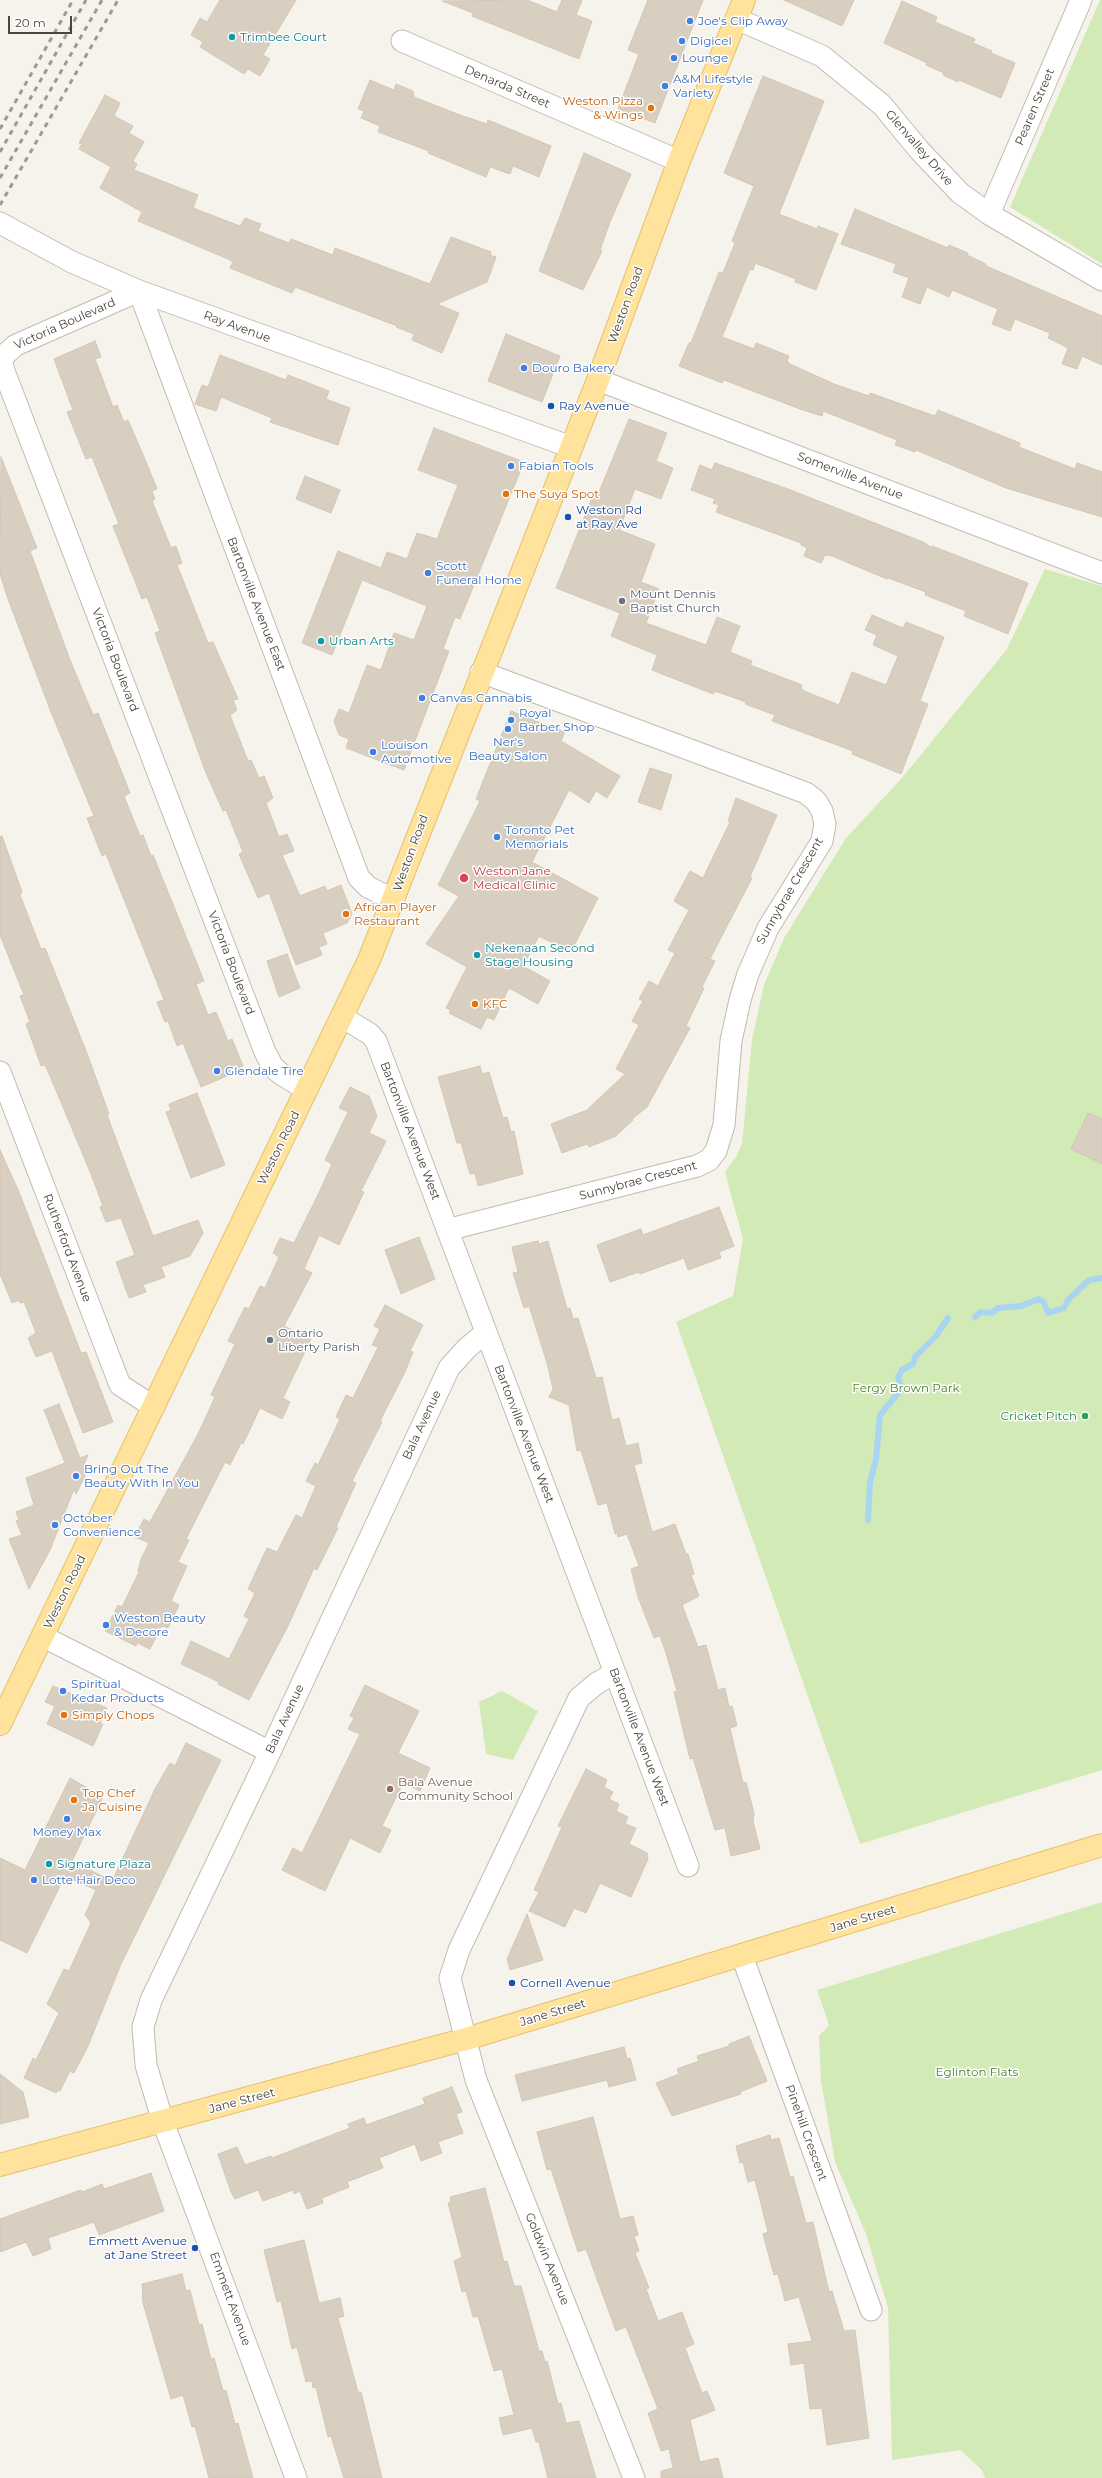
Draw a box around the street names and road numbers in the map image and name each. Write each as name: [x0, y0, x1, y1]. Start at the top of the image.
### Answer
street label: Denarda Street: [462, 62, 552, 112]
street label: Pearen Street: [1012, 66, 1058, 148]
street label: Glenvalley Drive: [882, 107, 956, 189]
street label: Weston Road: [605, 265, 647, 345]
street label: Victoria Boulevard: [12, 295, 118, 353]
street label: Ray Avenue: [201, 308, 273, 346]
street label: Somerville Avenue: [795, 449, 905, 503]
street label: Bartonville Avenue East: [224, 535, 288, 673]
street label: Victoria Boulevard: [89, 606, 141, 714]
street label: Weston Road: [390, 813, 432, 893]
street label: Sunnybrae Crescent: [754, 835, 826, 947]
street label: Victoria Boulevard: [205, 909, 257, 1017]
street label: Bartonville Avenue West: [377, 1060, 443, 1202]
street label: Weston Road: [255, 1109, 303, 1187]
street label: Sunnybrae Crescent: [578, 1158, 698, 1204]
street label: Rutherford Avenue: [40, 1192, 94, 1304]
street label: Bartonville Avenue West: [491, 1363, 557, 1505]
street label: Bala Avenue: [400, 1388, 444, 1462]
street label: Weston Road: [41, 1553, 89, 1631]
street label: Bartonville Avenue West: [606, 1666, 672, 1808]
street label: Bala Avenue: [263, 1682, 307, 1756]
street label: Jane Street: [828, 1902, 898, 1936]
street label: Jane Street: [518, 1996, 588, 2030]
street label: Pinehill Crescent: [782, 2083, 830, 2183]
street label: Jane Street: [207, 2085, 277, 2117]
street label: Goldwin Avenue: [522, 2211, 572, 2307]
street label: Emmett Avenue: [206, 2250, 254, 2348]

